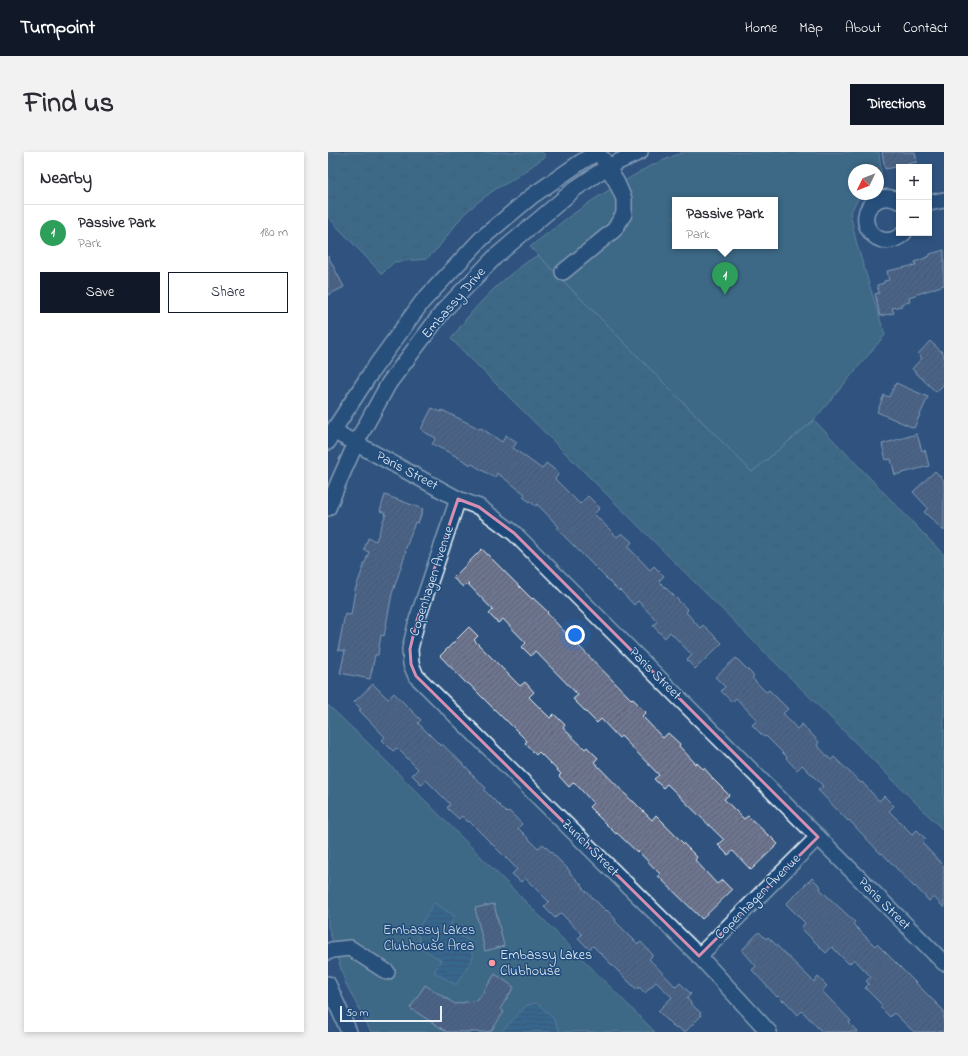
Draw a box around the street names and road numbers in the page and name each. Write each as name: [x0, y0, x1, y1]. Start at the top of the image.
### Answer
street label: Embassy Drive: [417, 262, 492, 344]
street label: Paris Street: [372, 446, 442, 496]
street label: Copenhagen Avenue: [404, 522, 461, 639]
street label: Paris Street: [624, 643, 687, 706]
street label: Zurich Street: [556, 814, 624, 882]
street label: Copenhagen Avenue: [710, 848, 807, 946]
street label: Paris Street: [853, 873, 916, 936]

